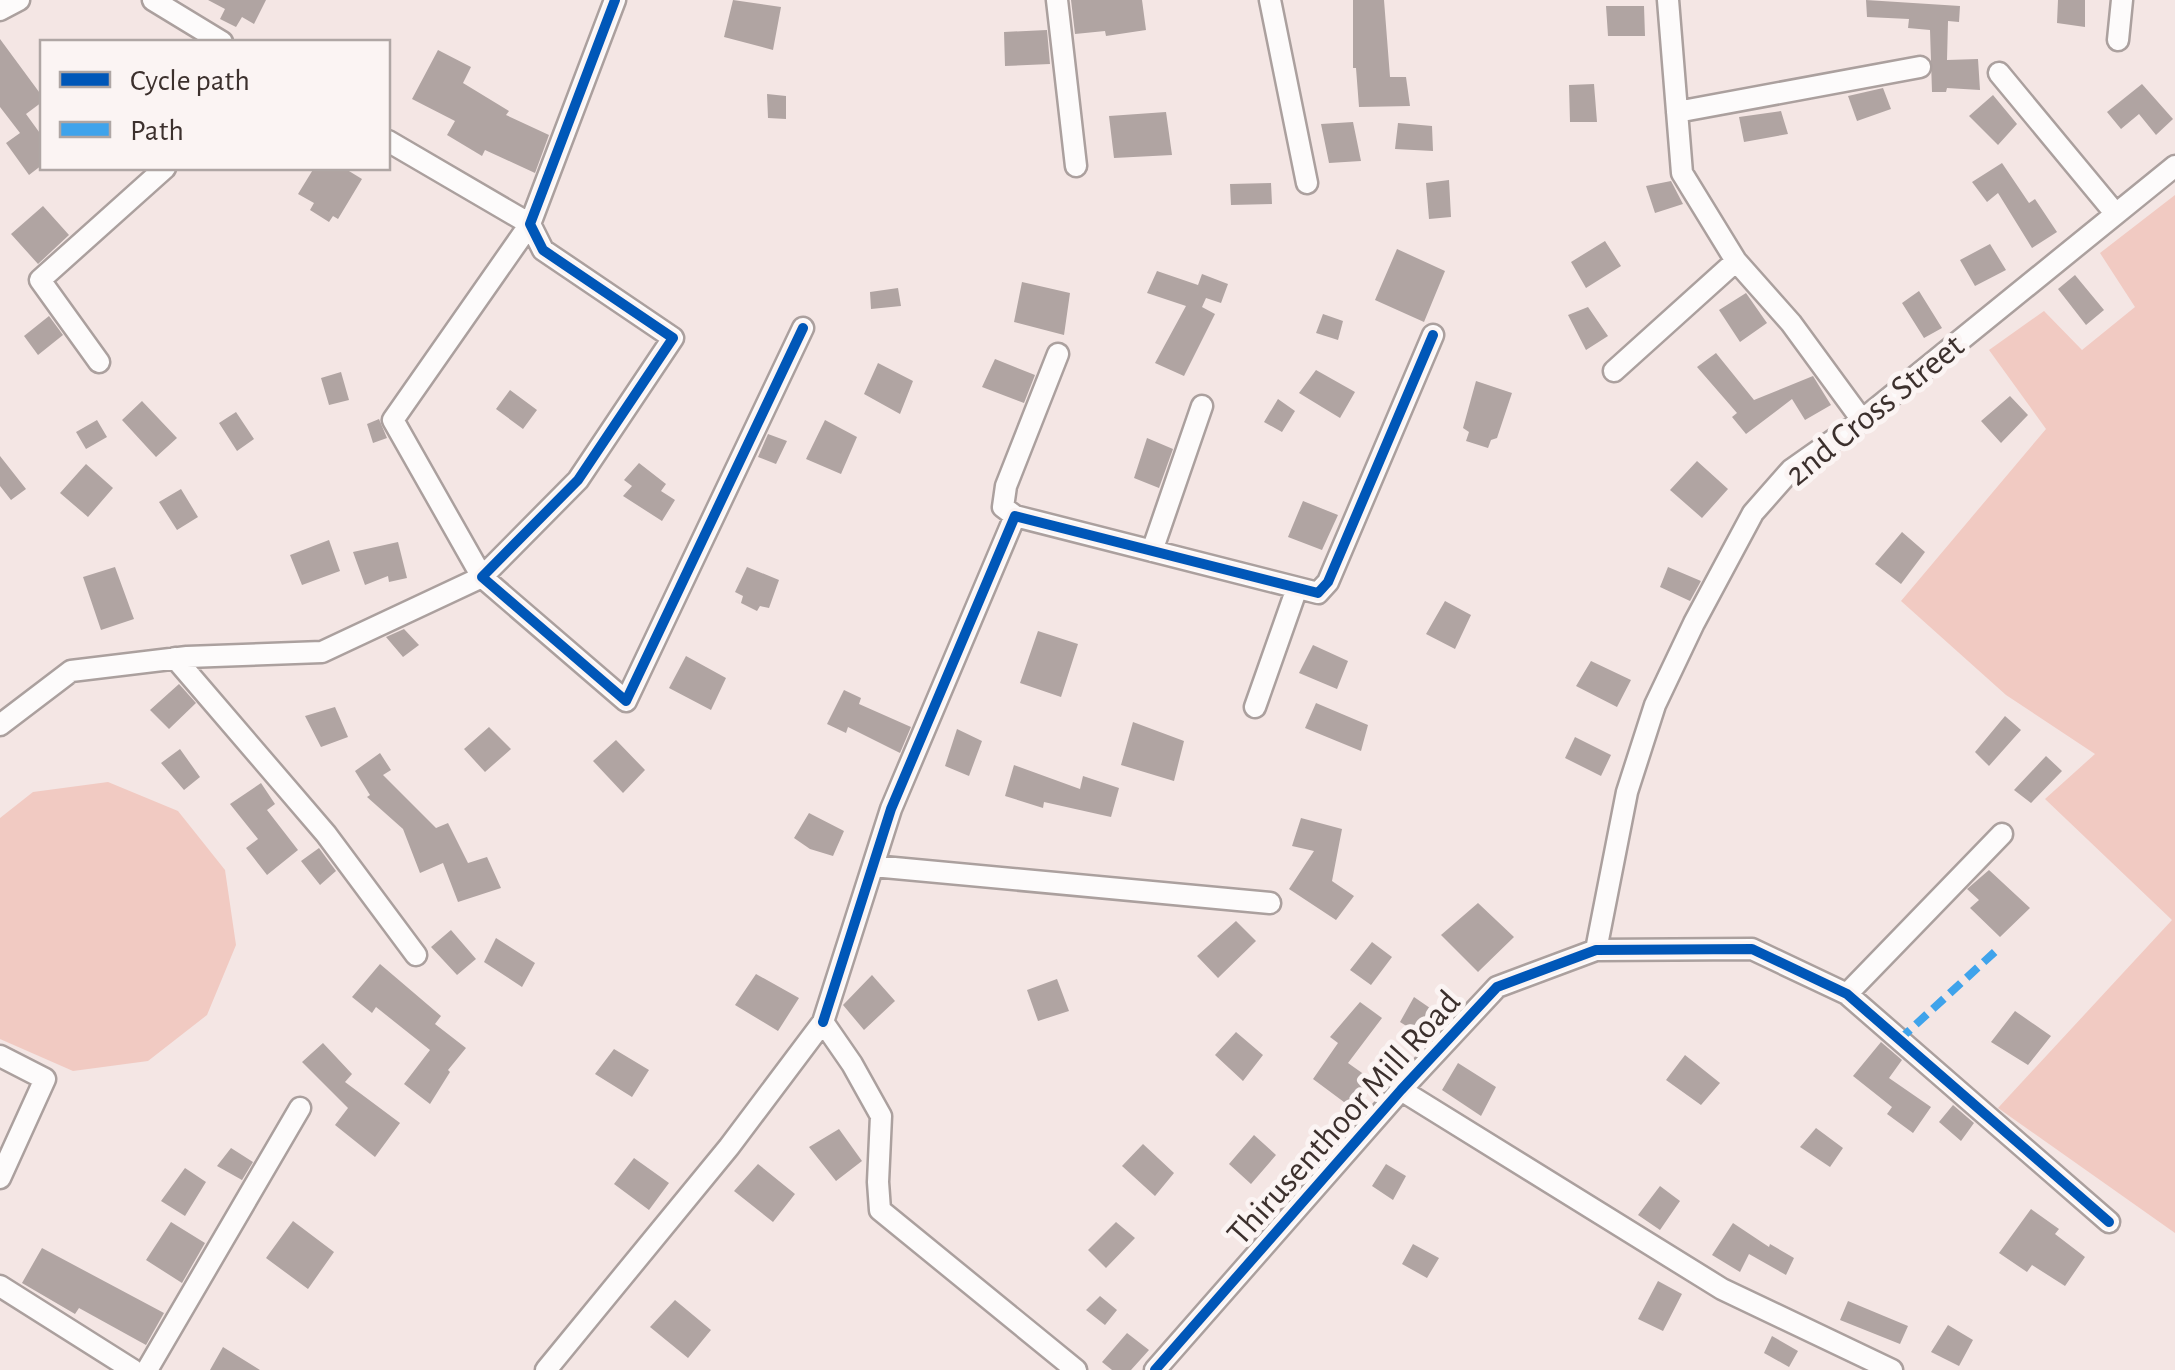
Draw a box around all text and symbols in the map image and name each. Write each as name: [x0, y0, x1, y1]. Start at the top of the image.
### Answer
legend: [40, 40, 390, 170]
text: Cycle path: [130, 66, 250, 96]
text: Path: [130, 116, 184, 146]
street label: 2nd Cross Street: [1779, 328, 1971, 492]
street label: Thirusenthoor Mill Road: [1221, 984, 1467, 1252]

